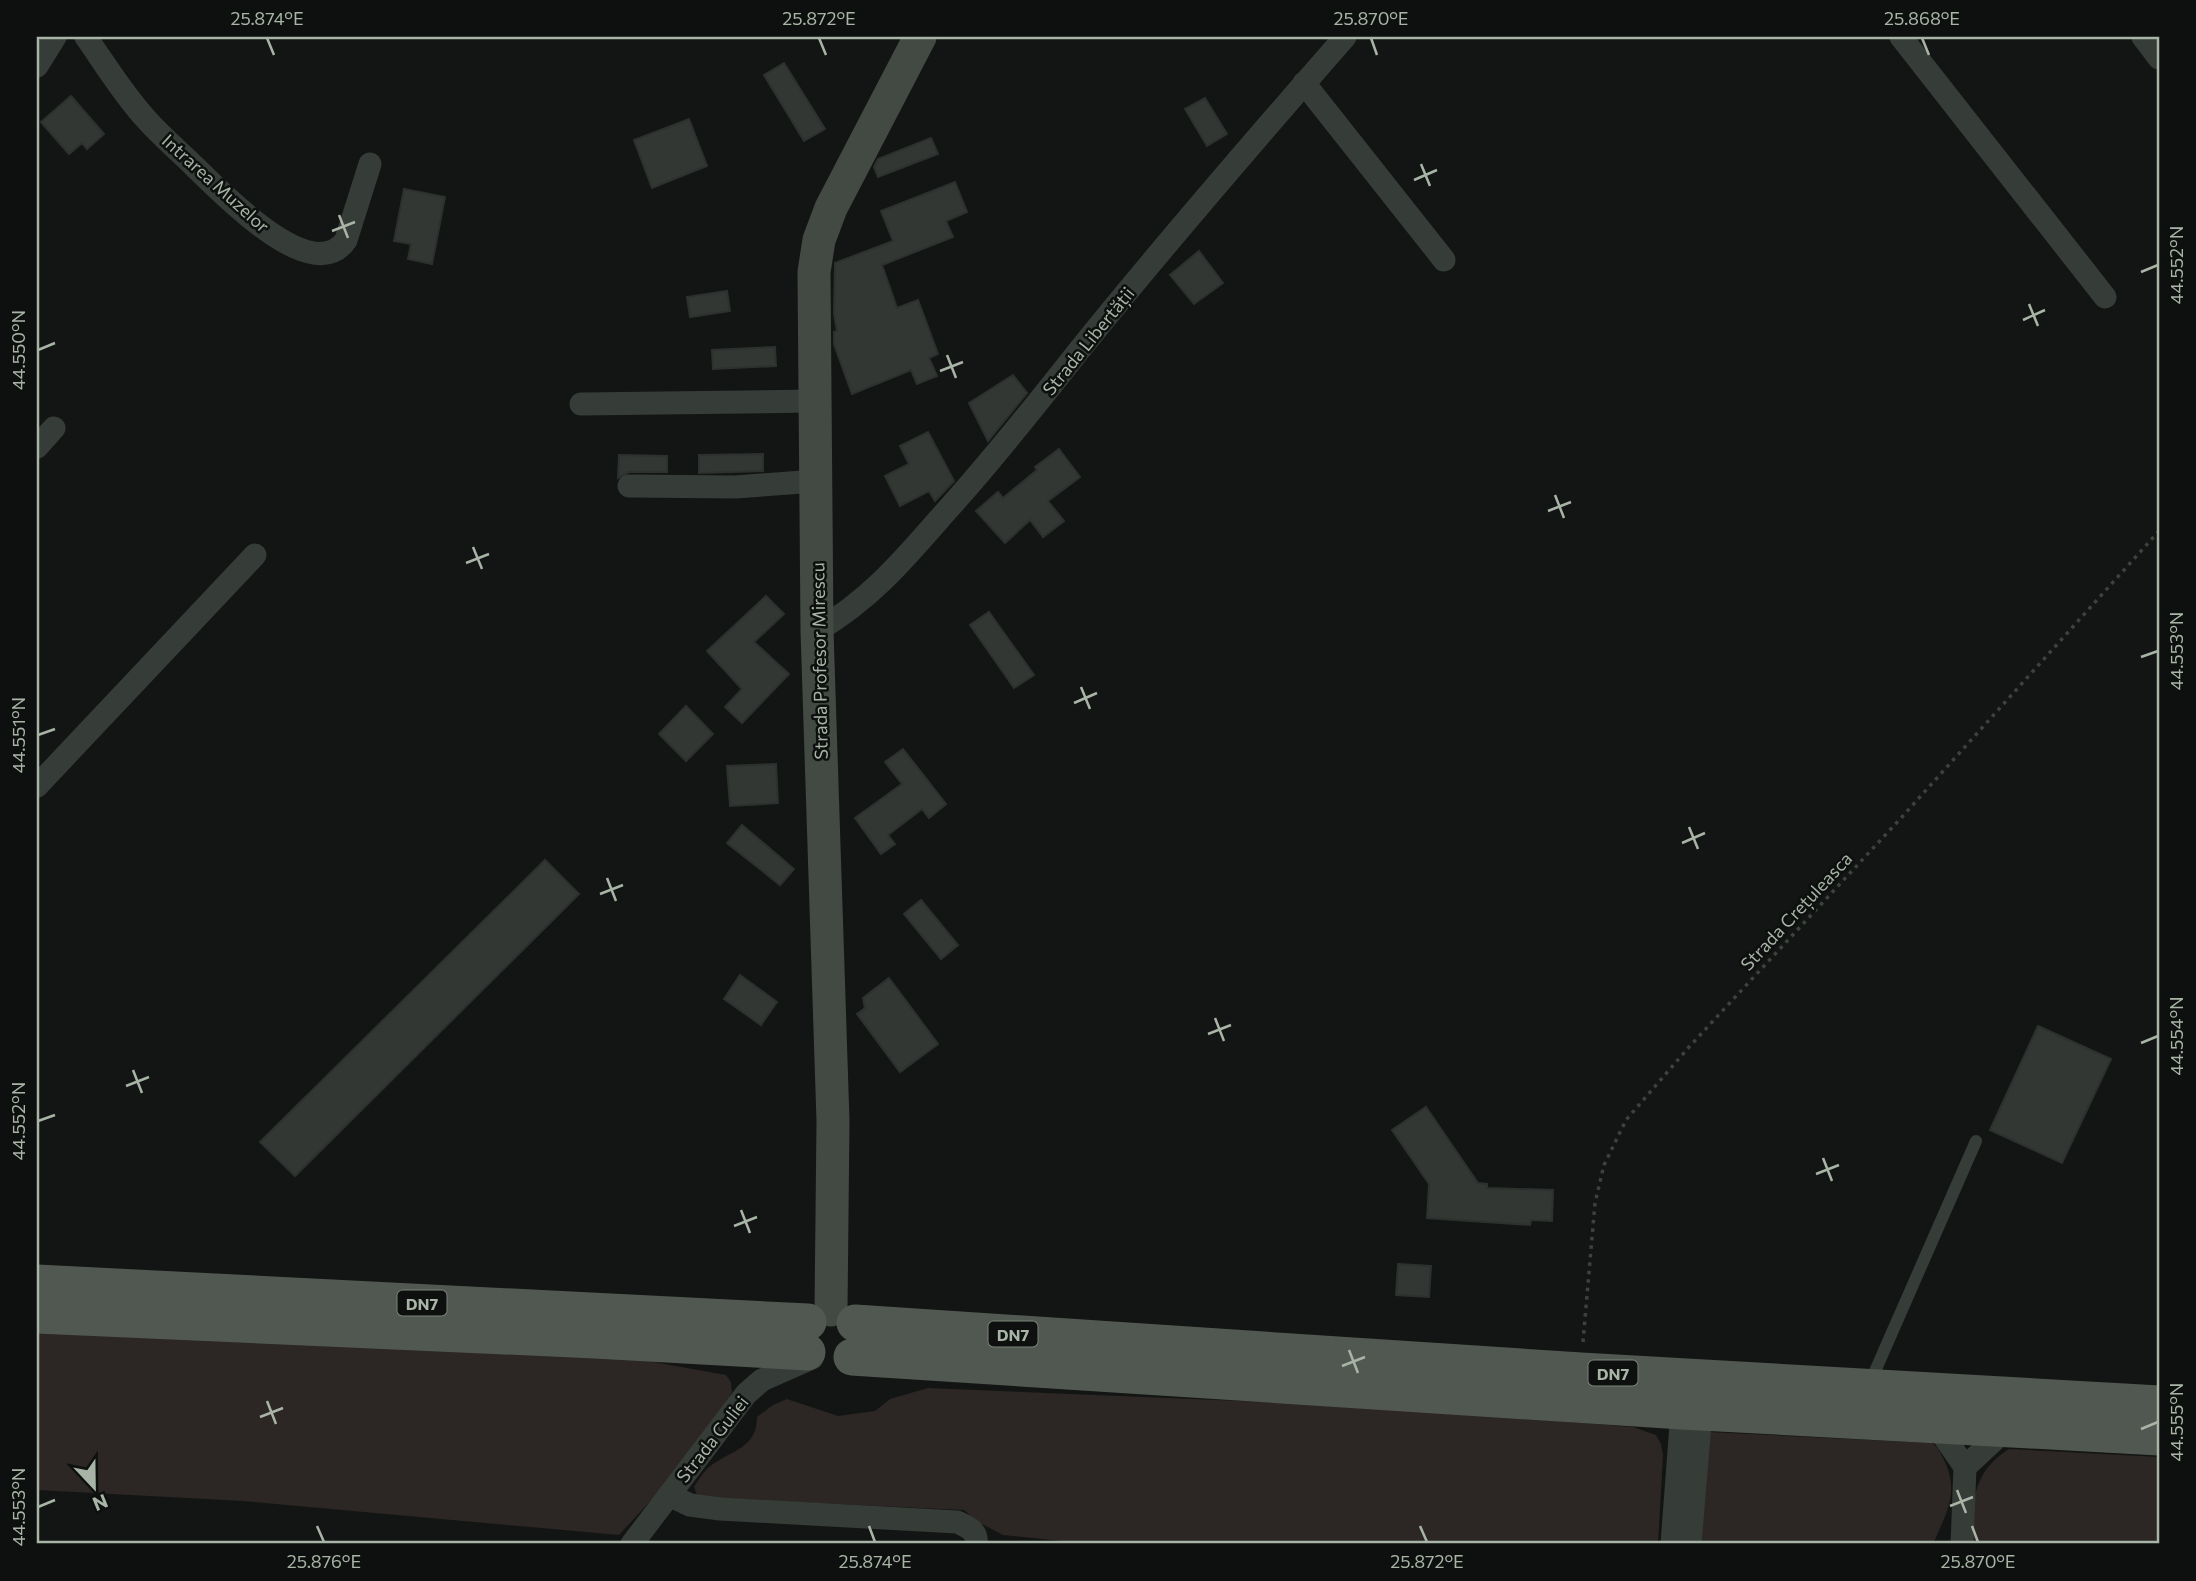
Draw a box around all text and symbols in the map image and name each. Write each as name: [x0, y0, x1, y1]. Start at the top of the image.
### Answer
text: 25.874°E: [230, 7, 304, 29]
text: 25.872°E: [782, 7, 856, 29]
text: 25.870°E: [1333, 7, 1409, 29]
text: 25.868°E: [1884, 7, 1960, 29]
street label: Intrarea Muzelor: [158, 129, 274, 237]
text: 44.552°N: [2165, 226, 2187, 304]
street label: Strada Libertății: [1038, 282, 1139, 400]
text: 44.550°N: [7, 310, 29, 390]
street label: Strada Profesor Mirescu: [806, 562, 832, 760]
text: 44.553°N: [2165, 612, 2187, 690]
text: 44.551°N: [7, 697, 29, 773]
street label: Strada Crețuleasca: [1736, 847, 1857, 975]
text: 44.554°N: [2165, 996, 2187, 1076]
text: 44.552°N: [7, 1082, 29, 1160]
road number: DN7: [398, 1290, 446, 1316]
road number: DN7: [988, 1322, 1038, 1346]
road number: DN7: [1588, 1360, 1638, 1386]
text: 44.555°N: [2165, 1383, 2187, 1461]
street label: Strada Guliei: [671, 1391, 753, 1487]
north arrow: [60, 1452, 130, 1522]
text: 44.553°N: [7, 1468, 29, 1546]
text: N: [90, 1490, 111, 1517]
text: 25.876°E: [287, 1550, 361, 1572]
text: 25.874°E: [838, 1550, 912, 1572]
text: 25.872°E: [1390, 1550, 1464, 1572]
text: 25.870°E: [1940, 1550, 2016, 1572]

